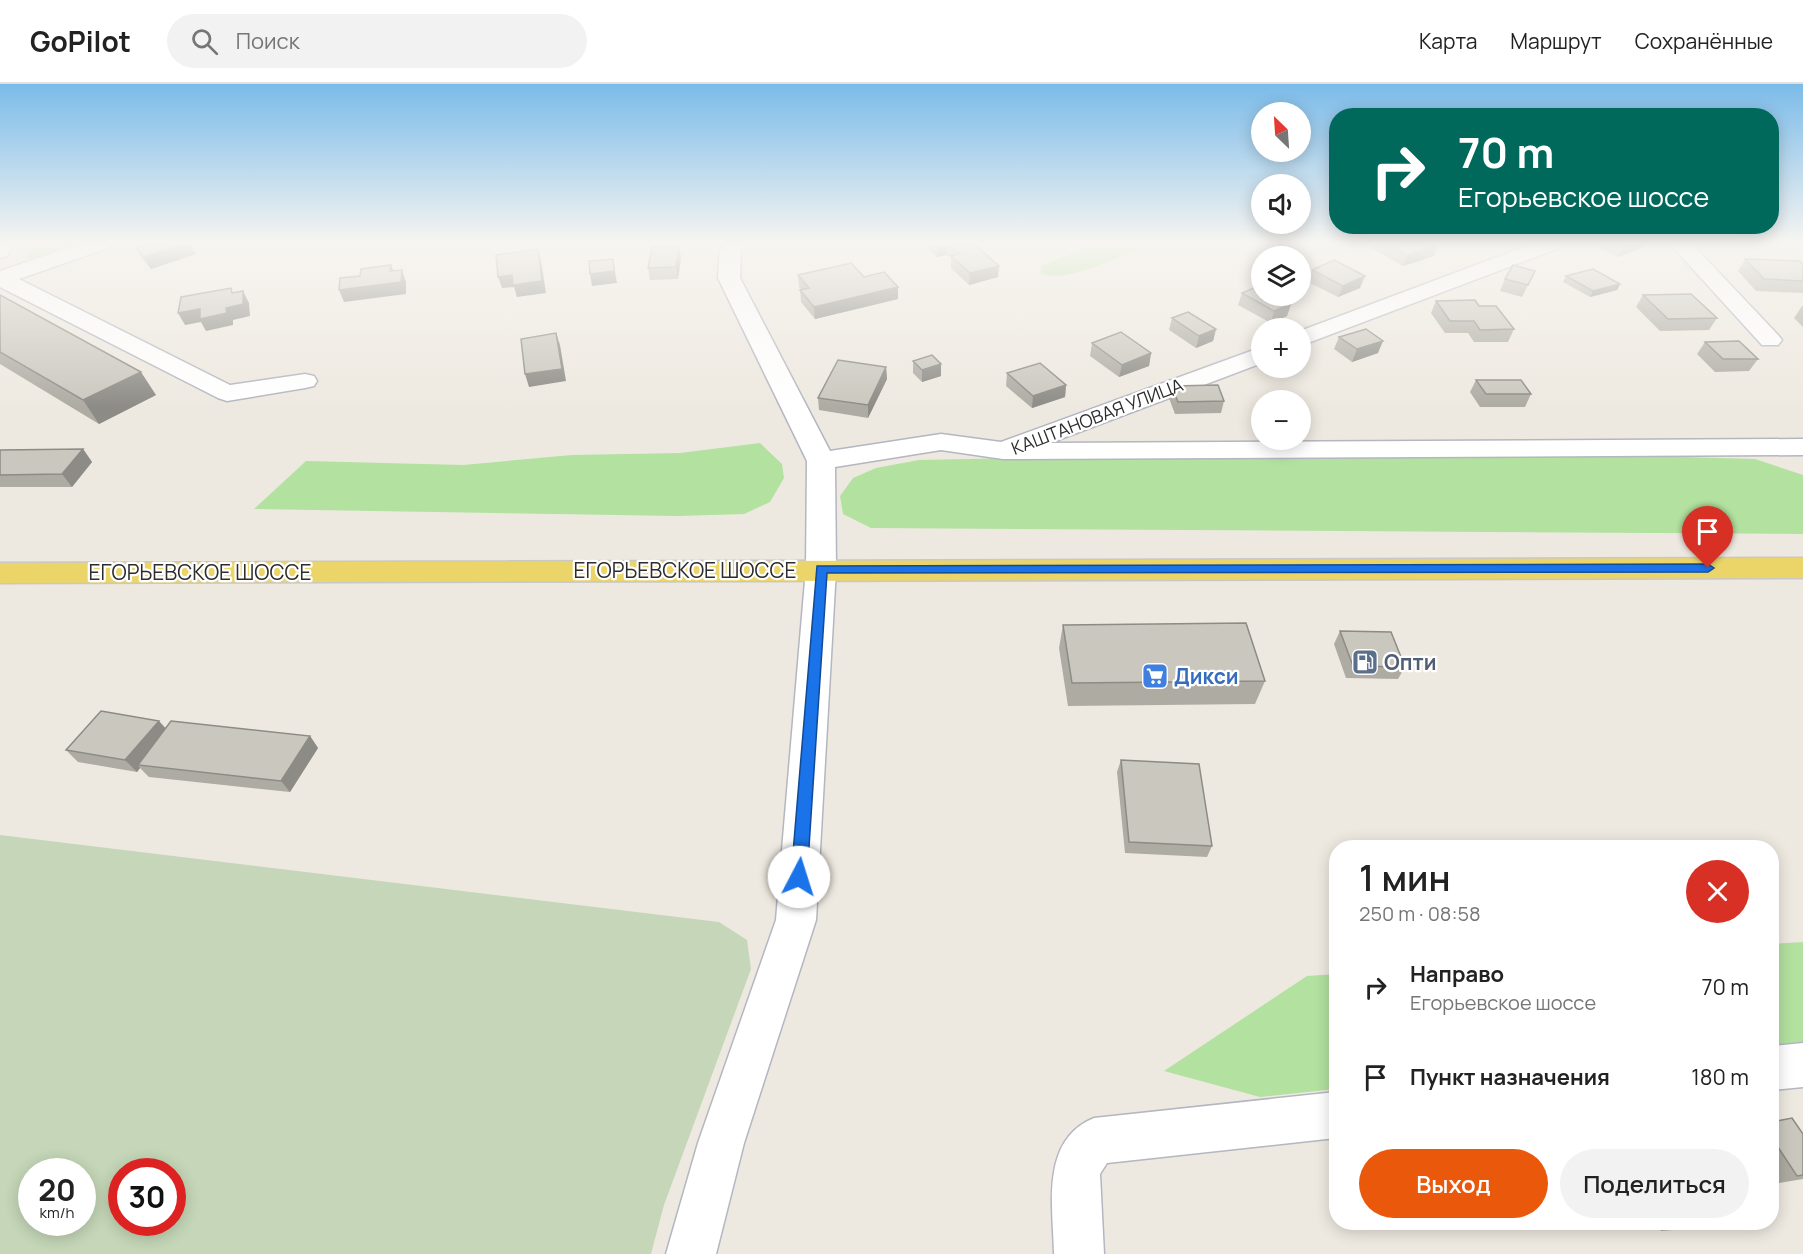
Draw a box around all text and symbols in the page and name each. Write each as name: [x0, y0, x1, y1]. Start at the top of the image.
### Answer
search box: [167, 14, 587, 68]
text: GoPilot: [30, 22, 131, 60]
icon: search: [188, 25, 221, 58]
text: Поиск: [236, 26, 300, 56]
text: Карта: [1419, 27, 1477, 55]
text: Маршрут: [1510, 27, 1602, 55]
text: Сохранённые: [1635, 27, 1773, 55]
north arrow: [1251, 102, 1311, 162]
map controls: [1251, 102, 1311, 450]
text: 70 m: [1458, 123, 1554, 181]
icon: right: [1359, 132, 1437, 210]
button: sound: [1251, 174, 1311, 234]
text: Егорьевское шоссе: [1458, 178, 1709, 215]
button: layers: [1251, 246, 1311, 306]
button: +: [1251, 318, 1311, 378]
street label: КАШТАНОВАЯ УЛИЦА: [1008, 372, 1187, 460]
button: −: [1251, 390, 1311, 450]
pin: [1682, 506, 1733, 568]
icon: arrive: [1691, 515, 1724, 548]
street label: ЕГОРЬЕВСКОЕ ШОССЕ: [573, 556, 797, 584]
street label: ЕГОРЬЕВСКОЕ ШОССЕ: [88, 558, 312, 586]
fuel station icon: Опти: [1350, 647, 1380, 677]
place label: Опти: [1384, 648, 1436, 676]
supermarket icon: Дикси: [1140, 661, 1170, 691]
place label: Дикси: [1174, 662, 1239, 690]
position arrow: [767, 845, 831, 909]
text: 1 мин: [1359, 853, 1451, 902]
button: close: [1686, 860, 1749, 923]
text: 250 m · 08:58: [1359, 900, 1481, 927]
text: Направо: [1410, 959, 1504, 989]
icon: right: [1359, 971, 1392, 1004]
text: 70 m: [1701, 972, 1749, 1002]
text: Егорьевское шоссе: [1410, 989, 1596, 1016]
icon: arrive: [1359, 1061, 1392, 1094]
text: Пункт назначения: [1410, 1062, 1610, 1092]
text: 180 m: [1691, 1062, 1749, 1092]
button: Выход: [1359, 1149, 1548, 1218]
button: Поделиться: [1560, 1149, 1749, 1218]
speed limit sign: 30: [108, 1158, 186, 1236]
text: 20: [38, 1169, 76, 1210]
text: km/h: [40, 1202, 74, 1223]

